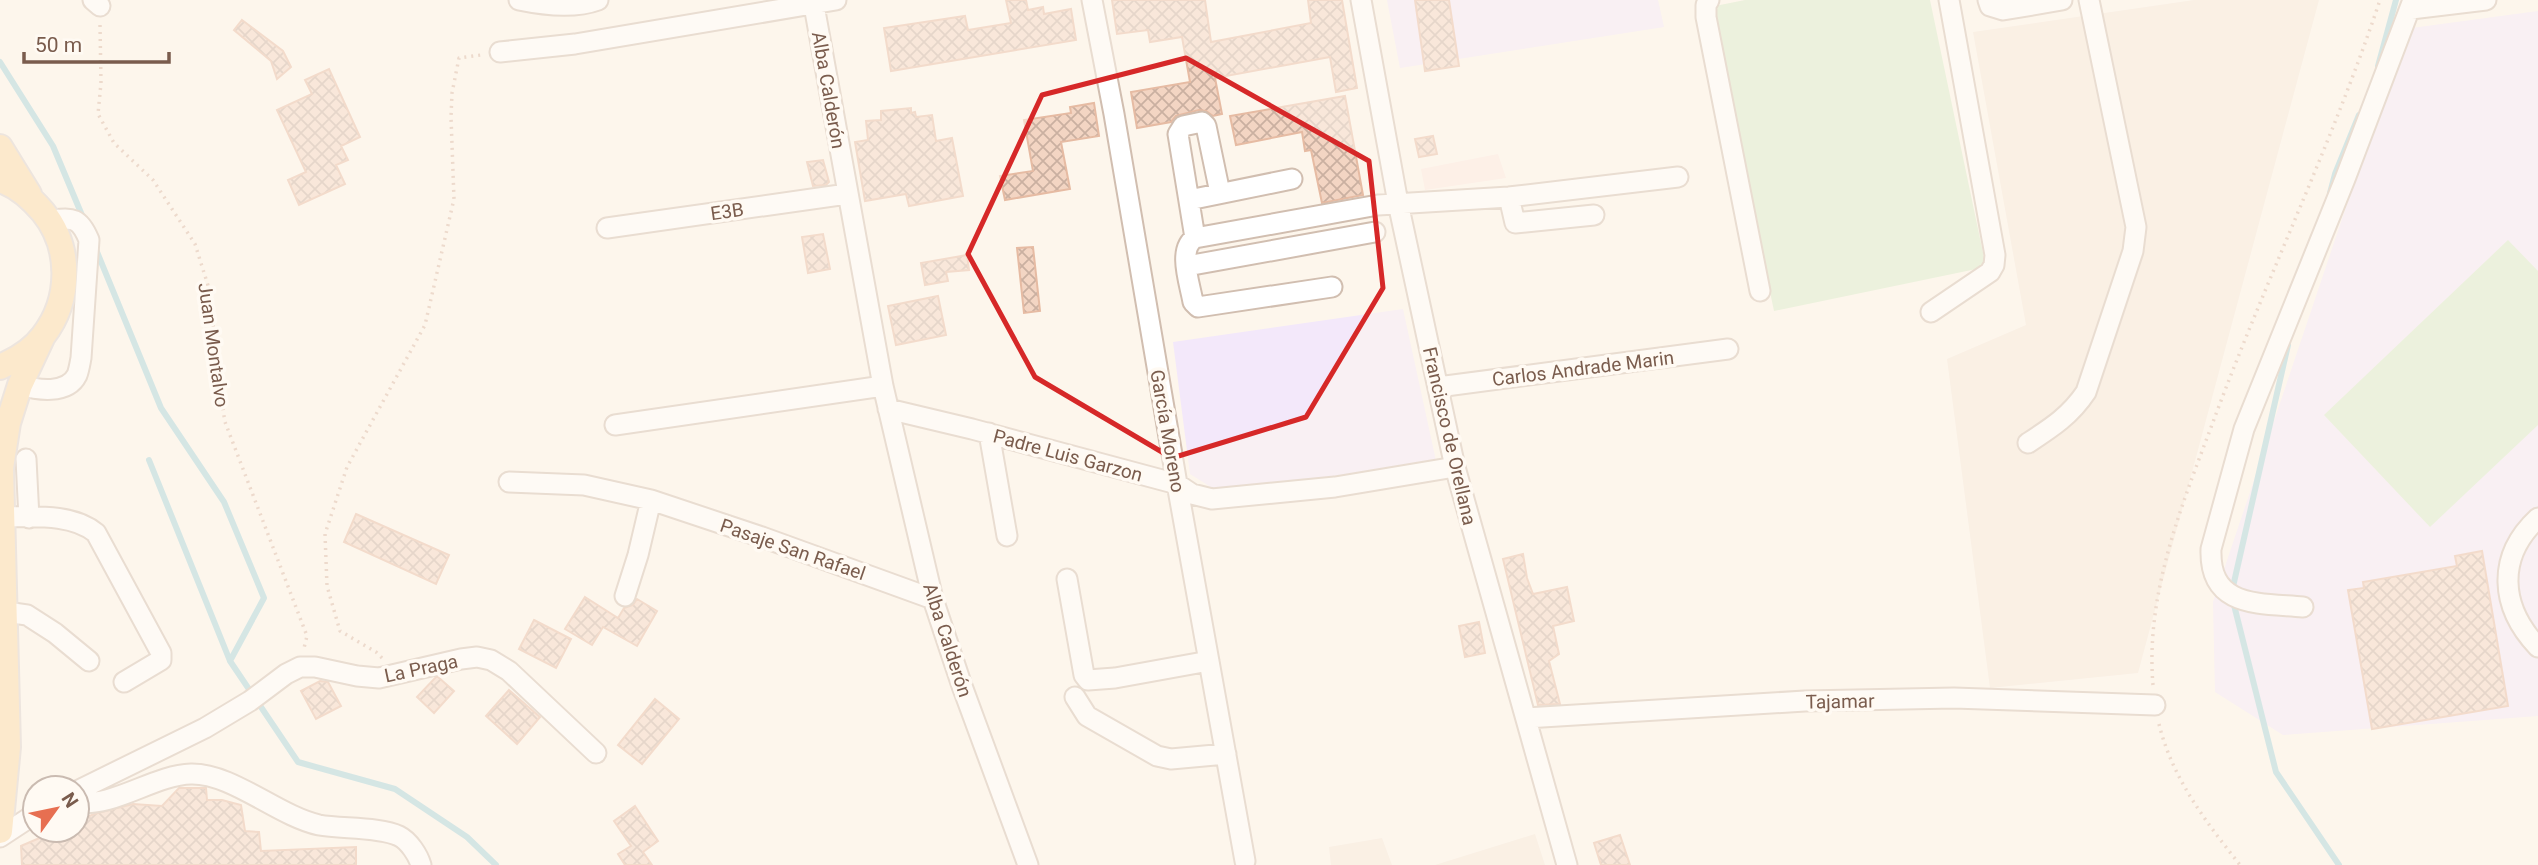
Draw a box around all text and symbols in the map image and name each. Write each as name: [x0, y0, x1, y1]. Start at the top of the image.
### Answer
scale bar: [24, 21, 170, 65]
street label: Alba Calderón: [807, 30, 850, 150]
text: 50 m: [35, 33, 82, 57]
street label: E3B: [709, 198, 745, 225]
street label: Juan Montalvo: [193, 281, 234, 409]
street label: Francisco de Orellana: [1418, 345, 1481, 528]
street label: Carlos Andrade Marin: [1491, 346, 1675, 391]
street label: García Moreno: [1145, 368, 1190, 494]
street label: Padre Luis Garzon: [991, 424, 1145, 486]
street label: Pasaje San Rafael: [717, 514, 869, 585]
street label: Alba Calderón: [918, 580, 977, 700]
street label: La Praga: [382, 649, 460, 688]
street label: Tajamar: [1805, 689, 1875, 714]
north arrow: [21, 774, 91, 844]
text: N: [57, 788, 83, 812]

